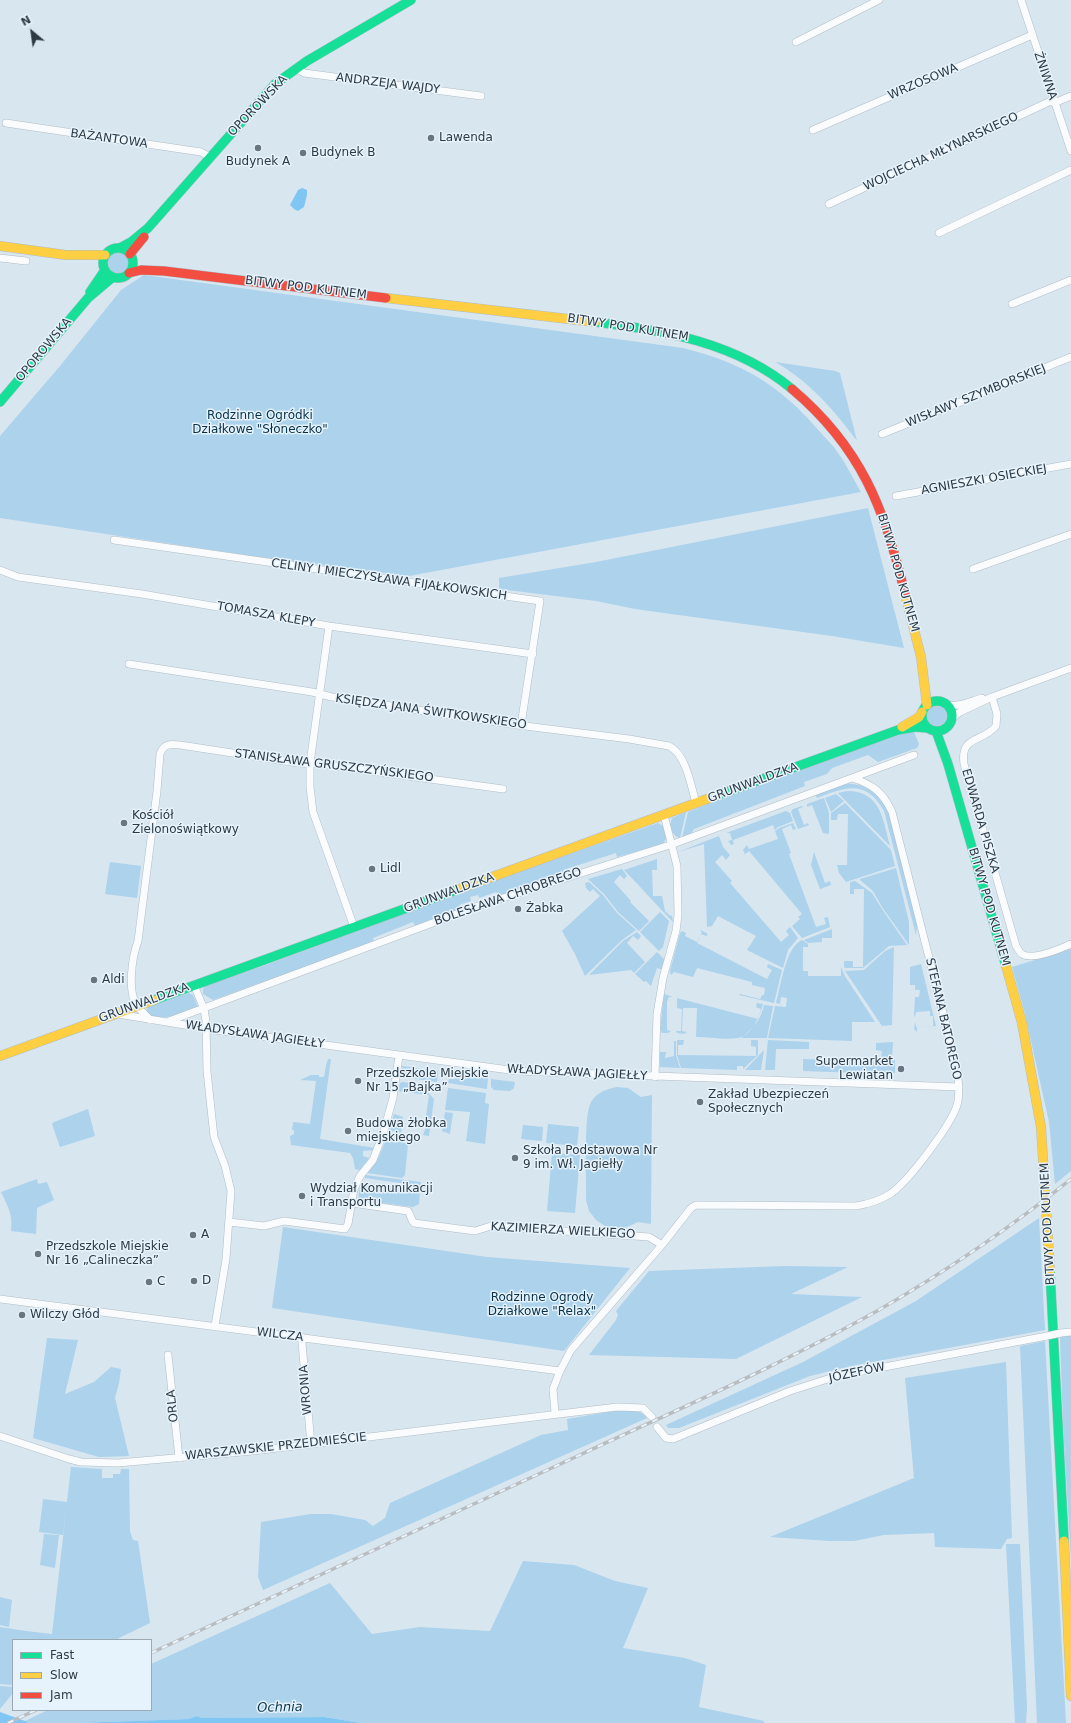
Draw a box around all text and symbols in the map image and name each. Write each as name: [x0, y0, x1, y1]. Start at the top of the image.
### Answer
north arrow: [12, 12, 52, 52]
text: N: [19, 13, 33, 29]
street label: ŻNIWNA: [1030, 50, 1060, 102]
street label: WRZOSOWA: [886, 61, 960, 103]
street label: ANDRZEJA WAJDY: [335, 70, 441, 98]
street label: OPOROWSKA: [225, 72, 291, 140]
street label: WOJCIECHA MŁYNARSKIEGO: [861, 110, 1021, 194]
street label: BAŻANTOWA: [69, 126, 149, 152]
place label: Lawenda: [439, 131, 493, 145]
marker: Lawenda: [426, 133, 436, 143]
marker: Budynek A: [253, 143, 263, 153]
place label: Budynek B: [311, 146, 376, 160]
marker: Budynek B: [298, 148, 308, 158]
place label: Budynek A: [226, 155, 290, 169]
street label: BITWY POD KUTNEM: [244, 273, 368, 303]
street label: BITWY POD KUTNEM: [566, 311, 690, 345]
street label: OPOROWSKA: [13, 315, 75, 385]
street label: WISŁAWY SZYMBORSKIEJ: [904, 361, 1048, 431]
park label: Rodzinne Ogródki Działkowe "Słoneczko": [192, 409, 328, 437]
street label: AGNIESZKI OSIECKIEJ: [920, 462, 1048, 498]
street label: BITWY POD KUTNEM: [874, 512, 922, 634]
street label: CELINY I MIECZYSŁAWA FIJAŁKOWSKICH: [270, 556, 508, 604]
street label: TOMASZA KLEPY: [216, 599, 316, 631]
street label: KSIĘDZA JANA ŚWITKOWSKIEGO: [335, 691, 527, 733]
street label: STANISŁAWA GRUSZCZYŃSKIEGO: [234, 747, 434, 785]
street label: GRUNWALDZKA: [706, 760, 800, 806]
street label: EDWARDA PISZKA: [958, 767, 1002, 875]
place label: Kościół Zielonoświątkowy: [132, 809, 239, 837]
marker: Kościół Zielonoświątkowy: [119, 818, 129, 828]
street label: BITWY POD KUTNEM: [965, 846, 1013, 968]
place label: Lidl: [380, 862, 401, 876]
marker: Lidl: [367, 864, 377, 874]
street label: BOLESŁAWA CHROBREGO: [432, 865, 584, 929]
street label: GRUNWALDZKA: [402, 870, 496, 916]
place label: Żabka: [526, 902, 563, 916]
marker: Żabka: [513, 904, 523, 914]
street label: STEFANA BATOREGO: [922, 957, 964, 1081]
place label: Aldi: [102, 973, 124, 987]
marker: Aldi: [89, 975, 99, 985]
street label: GRUNWALDZKA: [97, 980, 191, 1026]
street label: WŁADYSŁAWA JAGIEŁŁY: [184, 1018, 326, 1052]
place label: Supermarket Lewiatan: [815, 1055, 893, 1083]
street label: WŁADYSŁAWA JAGIEŁŁY: [506, 1062, 648, 1084]
marker: Supermarket Lewiatan: [896, 1064, 906, 1074]
place label: Przedszkole Miejskie Nr 15 „Bajka”: [366, 1067, 489, 1095]
marker: Przedszkole Miejskie Nr 15 „Bajka”: [353, 1076, 363, 1086]
place label: Zakład Ubezpieczeń Społecznych: [708, 1088, 829, 1116]
marker: Zakład Ubezpieczeń Społecznych: [695, 1097, 705, 1107]
place label: Budowa żłobka miejskiego: [356, 1117, 447, 1145]
marker: Budowa żłobka miejskiego: [343, 1126, 353, 1136]
place label: Szkoła Podstawowa Nr 9 im. Wł. Jagiełły: [523, 1144, 657, 1172]
marker: Szkoła Podstawowa Nr 9 im. Wł. Jagiełły: [510, 1153, 520, 1163]
street label: BITWY POD KUTNEM: [1038, 1162, 1058, 1286]
place label: Wydział Komunikacji i Transportu: [310, 1182, 433, 1210]
marker: Wydział Komunikacji i Transportu: [297, 1191, 307, 1201]
street label: KAZIMIERZA WIELKIEGO: [490, 1220, 636, 1242]
place label: A: [201, 1228, 209, 1242]
marker: A: [188, 1230, 198, 1240]
place label: Przedszkole Miejskie Nr 16 „Calineczka”: [46, 1240, 169, 1268]
marker: Przedszkole Miejskie Nr 16 „Calineczka”: [33, 1249, 43, 1259]
place label: D: [202, 1274, 211, 1288]
place label: C: [157, 1275, 165, 1289]
marker: D: [189, 1276, 199, 1286]
marker: C: [144, 1277, 154, 1287]
park label: Rodzinne Ogrody Działkowe "Relax": [488, 1291, 596, 1319]
place label: Wilczy Głód: [30, 1308, 100, 1322]
marker: Wilczy Głód: [17, 1310, 27, 1320]
street label: WILCZA: [256, 1325, 304, 1345]
street label: JÓZEFÓW: [828, 1360, 886, 1386]
street label: WRONIA: [297, 1364, 315, 1416]
street label: ORLA: [164, 1389, 182, 1423]
street label: WARSZAWSKIE PRZEDMIEŚCIE: [184, 1430, 368, 1464]
legend: [12, 1639, 152, 1711]
text: Fast: [50, 1648, 74, 1662]
text: Slow: [50, 1668, 78, 1682]
text: Jam: [50, 1688, 73, 1702]
water label: Ochnia: [257, 1700, 303, 1716]

